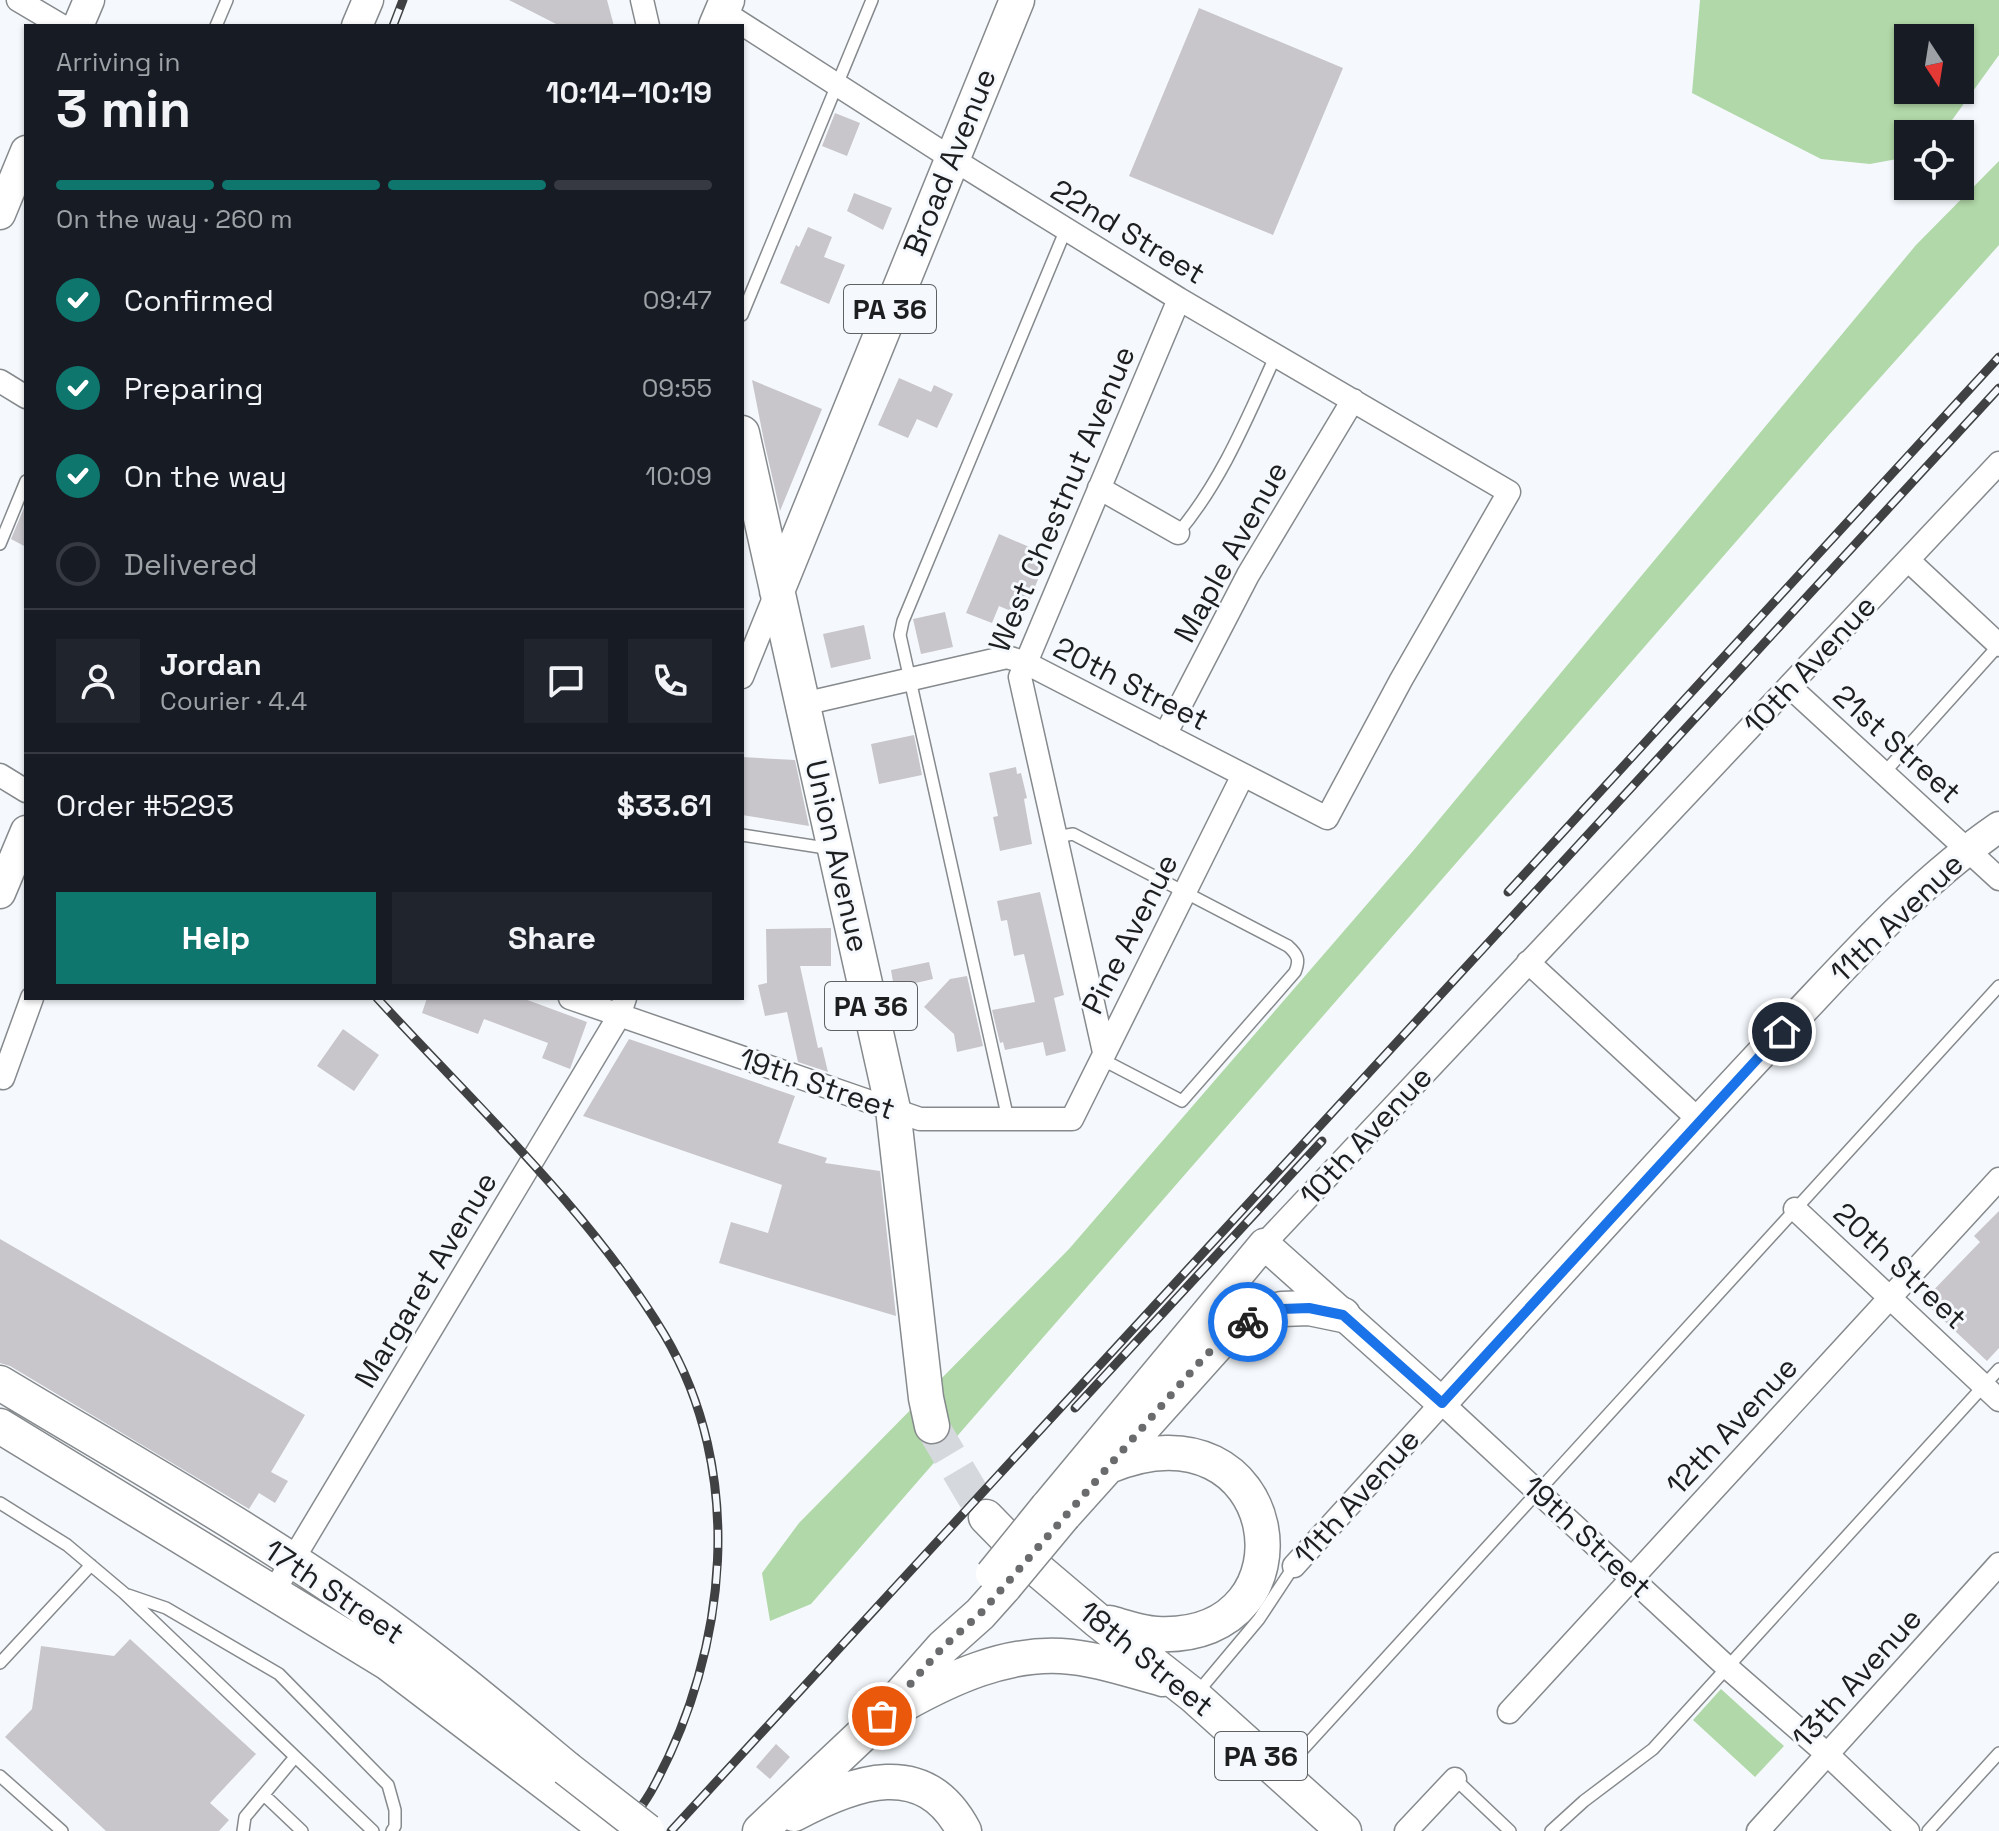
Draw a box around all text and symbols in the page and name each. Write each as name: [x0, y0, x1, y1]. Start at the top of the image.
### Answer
north arrow: [1894, 24, 1974, 104]
map controls: [1894, 24, 1974, 200]
text: Arriving in: [56, 45, 180, 79]
street label: Broad Avenue: [894, 62, 1005, 261]
text: 10:14–10:19: [546, 73, 712, 112]
text: 3 min: [56, 76, 191, 142]
button: locate: [1894, 120, 1974, 200]
street label: 22nd Street: [1044, 170, 1213, 293]
text: On the way · 260 m: [56, 202, 293, 236]
icon: check: [56, 278, 100, 322]
text: Confirmed: [124, 281, 274, 320]
text: 09:47: [643, 283, 712, 317]
road number: PA 36: [844, 285, 936, 333]
street label: West Chestnut Avenue: [979, 340, 1144, 658]
icon: check: [56, 366, 100, 410]
text: Preparing: [124, 369, 263, 408]
text: 09:55: [642, 371, 712, 405]
icon: check: [56, 454, 100, 498]
street label: Maple Avenue: [1165, 454, 1296, 649]
text: On the way: [124, 457, 287, 496]
text: 10:09: [645, 459, 712, 493]
text: Delivered: [124, 545, 258, 584]
street label: 10th Avenue: [1735, 587, 1884, 743]
street label: 20th Street: [1047, 628, 1215, 739]
button: person: [56, 639, 140, 723]
button: chat: [524, 639, 608, 723]
button: phone: [628, 639, 712, 723]
text: Jordan: [160, 645, 262, 684]
street label: 21st Street: [1825, 676, 1970, 811]
text: Courier · 4.4: [160, 684, 307, 718]
street label: Union Avenue: [796, 756, 879, 956]
text: Order #5293: [56, 786, 234, 825]
text: $33.61: [617, 786, 712, 825]
street label: 11th Avenue: [1822, 844, 1972, 991]
street label: Pine Avenue: [1073, 847, 1187, 1020]
button: Help: [56, 892, 376, 984]
button: Share: [392, 892, 712, 984]
road number: PA 36: [825, 982, 917, 1030]
pin: [1748, 998, 1816, 1066]
icon: home: [1760, 1010, 1804, 1054]
street label: 19th Street: [734, 1039, 900, 1128]
street label: 10th Avenue: [1291, 1058, 1440, 1214]
street label: Margaret Avenue: [346, 1164, 506, 1395]
street label: 20th Street: [1825, 1194, 1975, 1337]
courier: [1208, 1282, 1288, 1362]
icon: bike: [1226, 1300, 1270, 1344]
street label: 12th Avenue: [1657, 1348, 1806, 1503]
street label: 11th Avenue: [1285, 1420, 1428, 1573]
street label: 19th Street: [1515, 1467, 1660, 1606]
street label: 17th Street: [257, 1530, 412, 1653]
street label: 18th Street: [1071, 1592, 1222, 1725]
street label: 13th Avenue: [1783, 1599, 1930, 1756]
pin: [848, 1682, 916, 1750]
icon: bag: [860, 1694, 904, 1738]
road number: PA 36: [1215, 1732, 1307, 1780]

